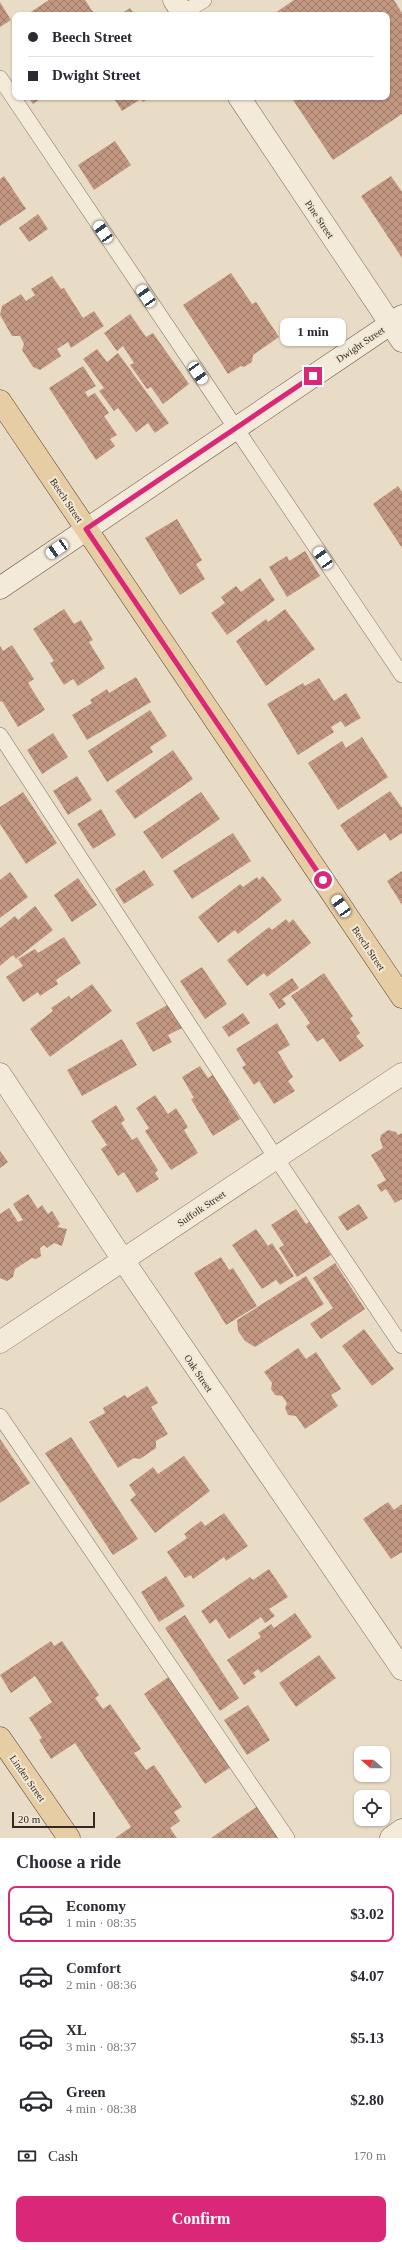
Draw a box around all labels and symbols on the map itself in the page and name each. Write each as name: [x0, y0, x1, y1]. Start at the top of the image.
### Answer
street label: Pine Street: [303, 198, 336, 241]
car: [91, 219, 115, 245]
car: [134, 283, 158, 309]
callout: 1 min: [280, 318, 346, 346]
street label: Dwight Street: [334, 324, 387, 365]
car: [186, 360, 210, 386]
route end: [304, 367, 322, 385]
street label: Beech Street: [48, 476, 85, 525]
car: [44, 537, 70, 561]
car: [311, 545, 335, 571]
route start: [314, 871, 332, 889]
car: [329, 893, 353, 919]
street label: Beech Street: [350, 924, 387, 973]
street label: Suffolk Street: [175, 1188, 228, 1229]
street label: Oak Street: [182, 1353, 215, 1394]
north arrow: [354, 1746, 390, 1782]
street label: Linden Street: [8, 1753, 48, 1804]
scale bar: [12, 1810, 95, 1829]

